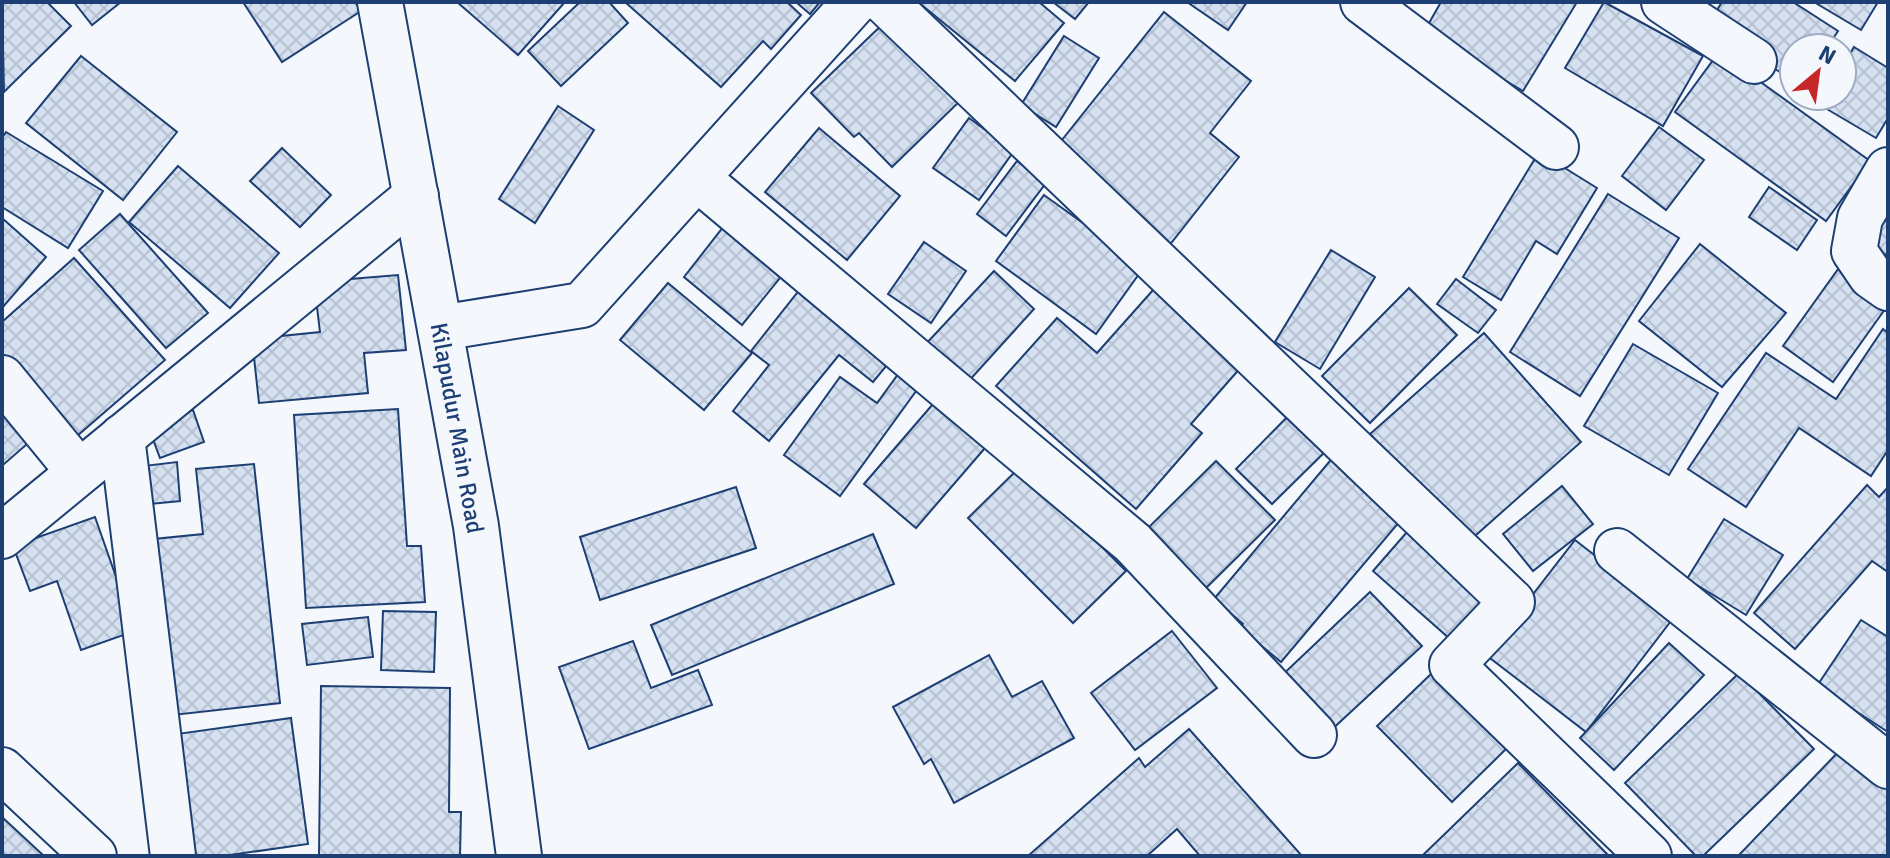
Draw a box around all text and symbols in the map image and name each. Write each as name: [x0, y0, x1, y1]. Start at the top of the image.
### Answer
north arrow: [1778, 32, 1858, 112]
text: N: [1814, 39, 1841, 70]
street label: Kilapudur Main Road: [424, 320, 490, 536]

